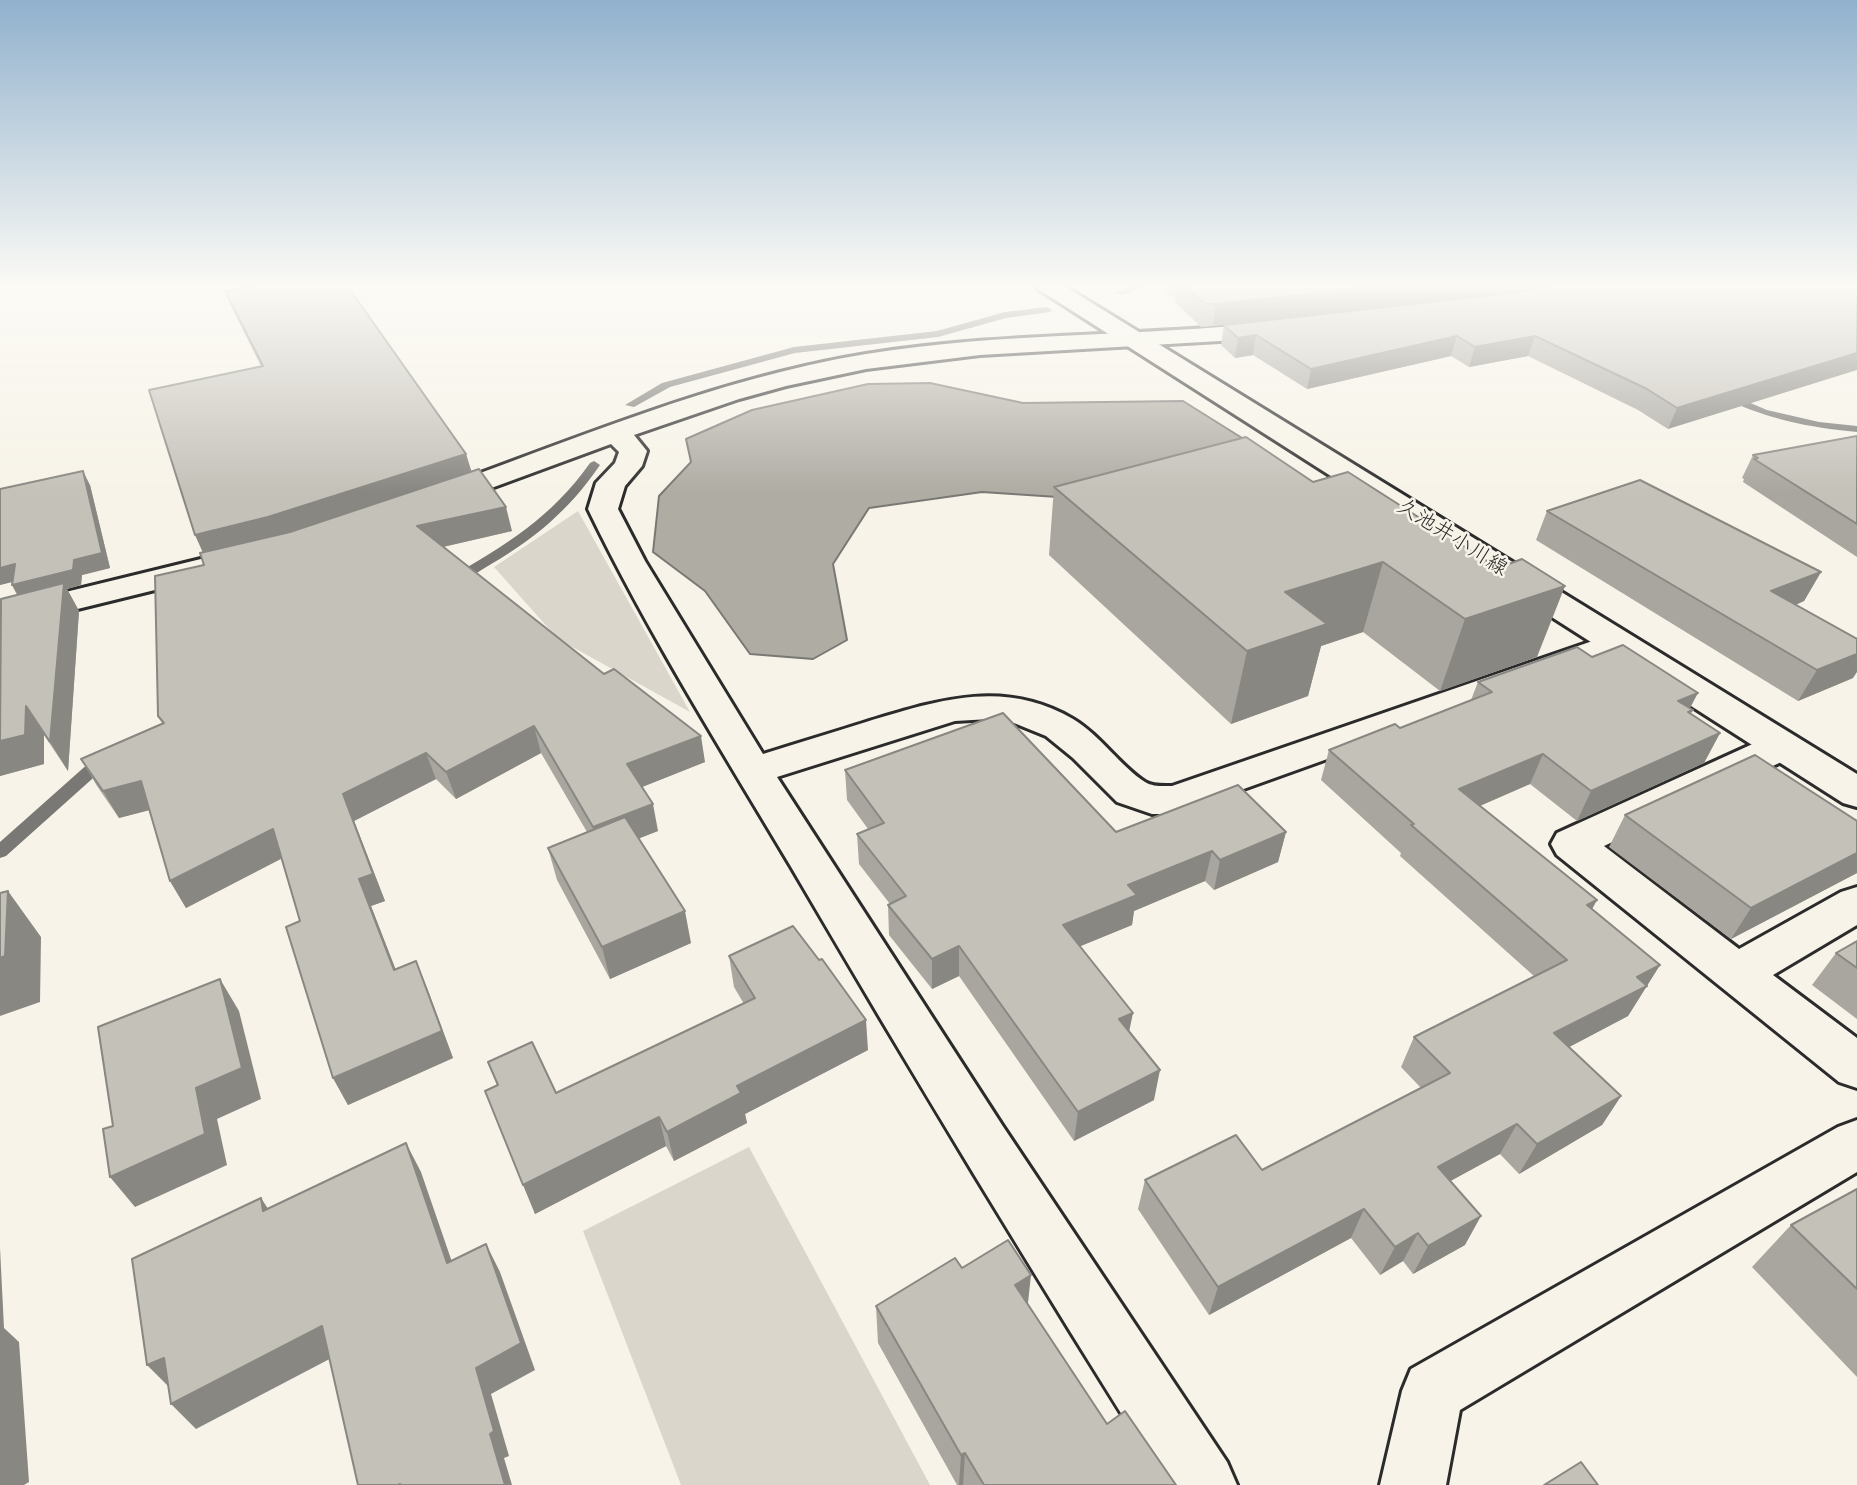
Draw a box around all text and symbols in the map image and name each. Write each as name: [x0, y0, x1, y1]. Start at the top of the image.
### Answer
street label: 久池井小川線: [1392, 494, 1512, 582]

